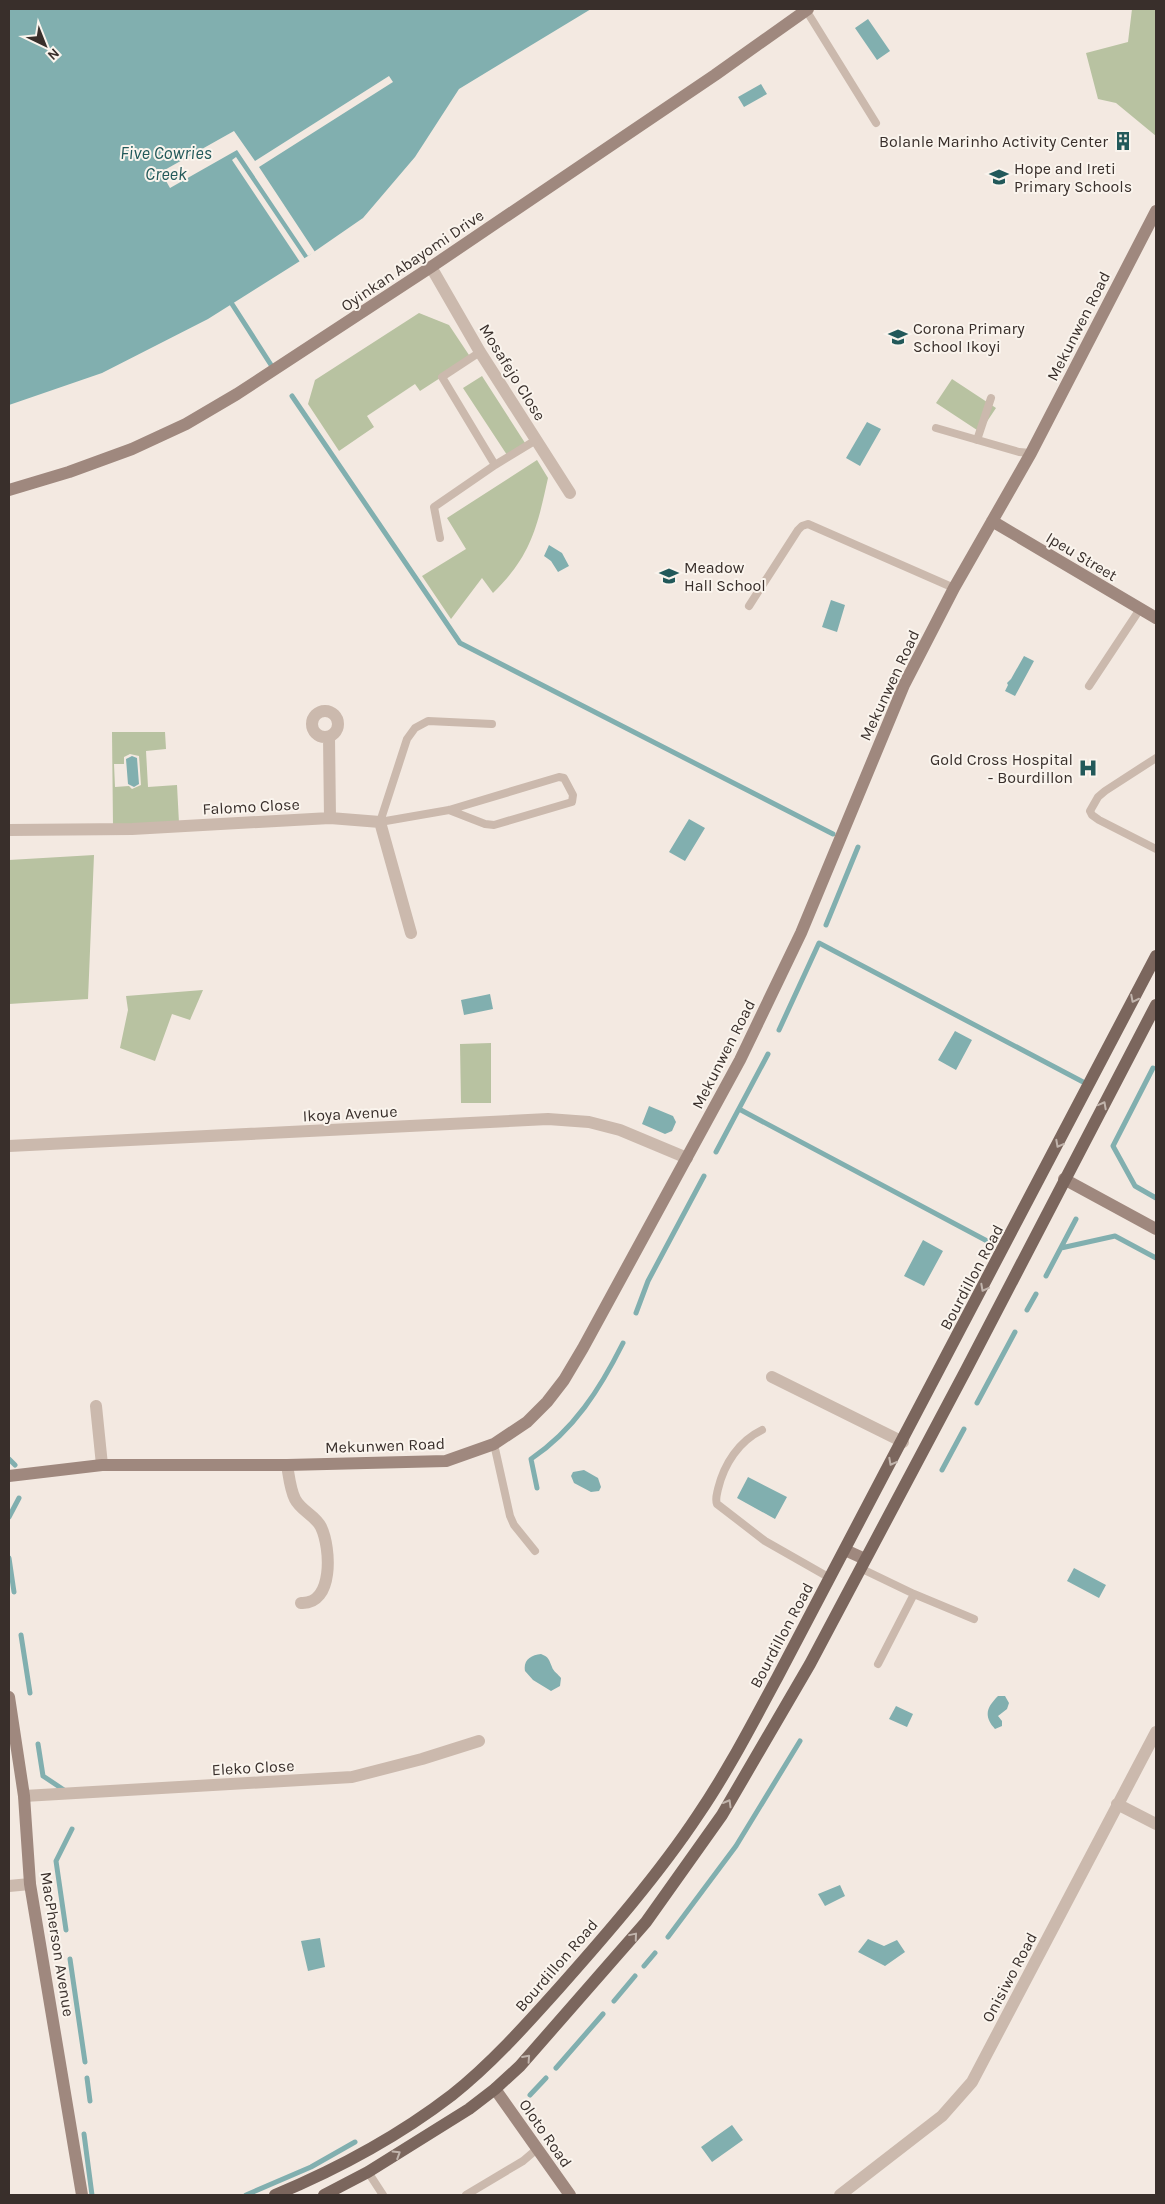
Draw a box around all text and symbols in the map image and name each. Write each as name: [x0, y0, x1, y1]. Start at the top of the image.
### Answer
north arrow: [20, 20, 70, 70]
text: N: [44, 44, 63, 64]
building icon: Bolanle Marinho Activity Center: [1112, 130, 1134, 152]
place label: Bolanle Marinho Activity Center: [879, 132, 1108, 151]
water label: Five Cowries Creek: [120, 142, 212, 185]
place label: Hope and Ireti Primary Schools: [1014, 159, 1132, 196]
school or university icon: Hope and Ireti Primary Schools: [988, 166, 1010, 188]
street label: Oyinkan Abayomi Drive: [337, 206, 487, 315]
street label: Mekunwen Road: [1043, 268, 1114, 384]
place label: Corona Primary School Ikoyi: [913, 319, 1025, 356]
street label: Mosafejo Close: [475, 320, 550, 424]
school or university icon: Corona Primary School Ikoyi: [887, 326, 909, 348]
street label: Ipeu Street: [1043, 528, 1121, 585]
place label: Meadow Hall School: [684, 558, 766, 595]
school or university icon: Meadow Hall School: [658, 565, 680, 587]
street label: Mekunwen Road: [855, 627, 923, 744]
place label: Gold Cross Hospital - Bourdillon: [930, 750, 1073, 787]
hospital icon: Gold Cross Hospital - Bourdillon: [1077, 757, 1099, 779]
street label: Falomo Close: [202, 794, 300, 819]
one-way arrow: [1130, 994, 1140, 1003]
street label: Mekunwen Road: [688, 996, 759, 1112]
street label: Ikoya Avenue: [302, 1102, 398, 1125]
one-way arrow: [1097, 1102, 1107, 1111]
one-way arrow: [1055, 1139, 1065, 1148]
street label: Bourdillon Road: [936, 1221, 1007, 1333]
one-way arrow: [980, 1282, 990, 1291]
street label: Mekunwen Road: [325, 1434, 445, 1457]
one-way arrow: [888, 1457, 898, 1466]
street label: Bourdillon Road: [746, 1579, 817, 1691]
street label: Eleko Close: [211, 1756, 295, 1779]
one-way arrow: [722, 1800, 732, 1809]
street label: MacPherson Avenue: [37, 1870, 78, 2018]
street label: Bourdillon Road: [511, 1915, 602, 2015]
street label: Onisiwo Road: [978, 1929, 1041, 2025]
one-way arrow: [629, 1933, 637, 1942]
one-way arrow: [521, 2055, 530, 2064]
street label: Oloto Road: [515, 2096, 576, 2171]
one-way arrow: [391, 2151, 400, 2160]

